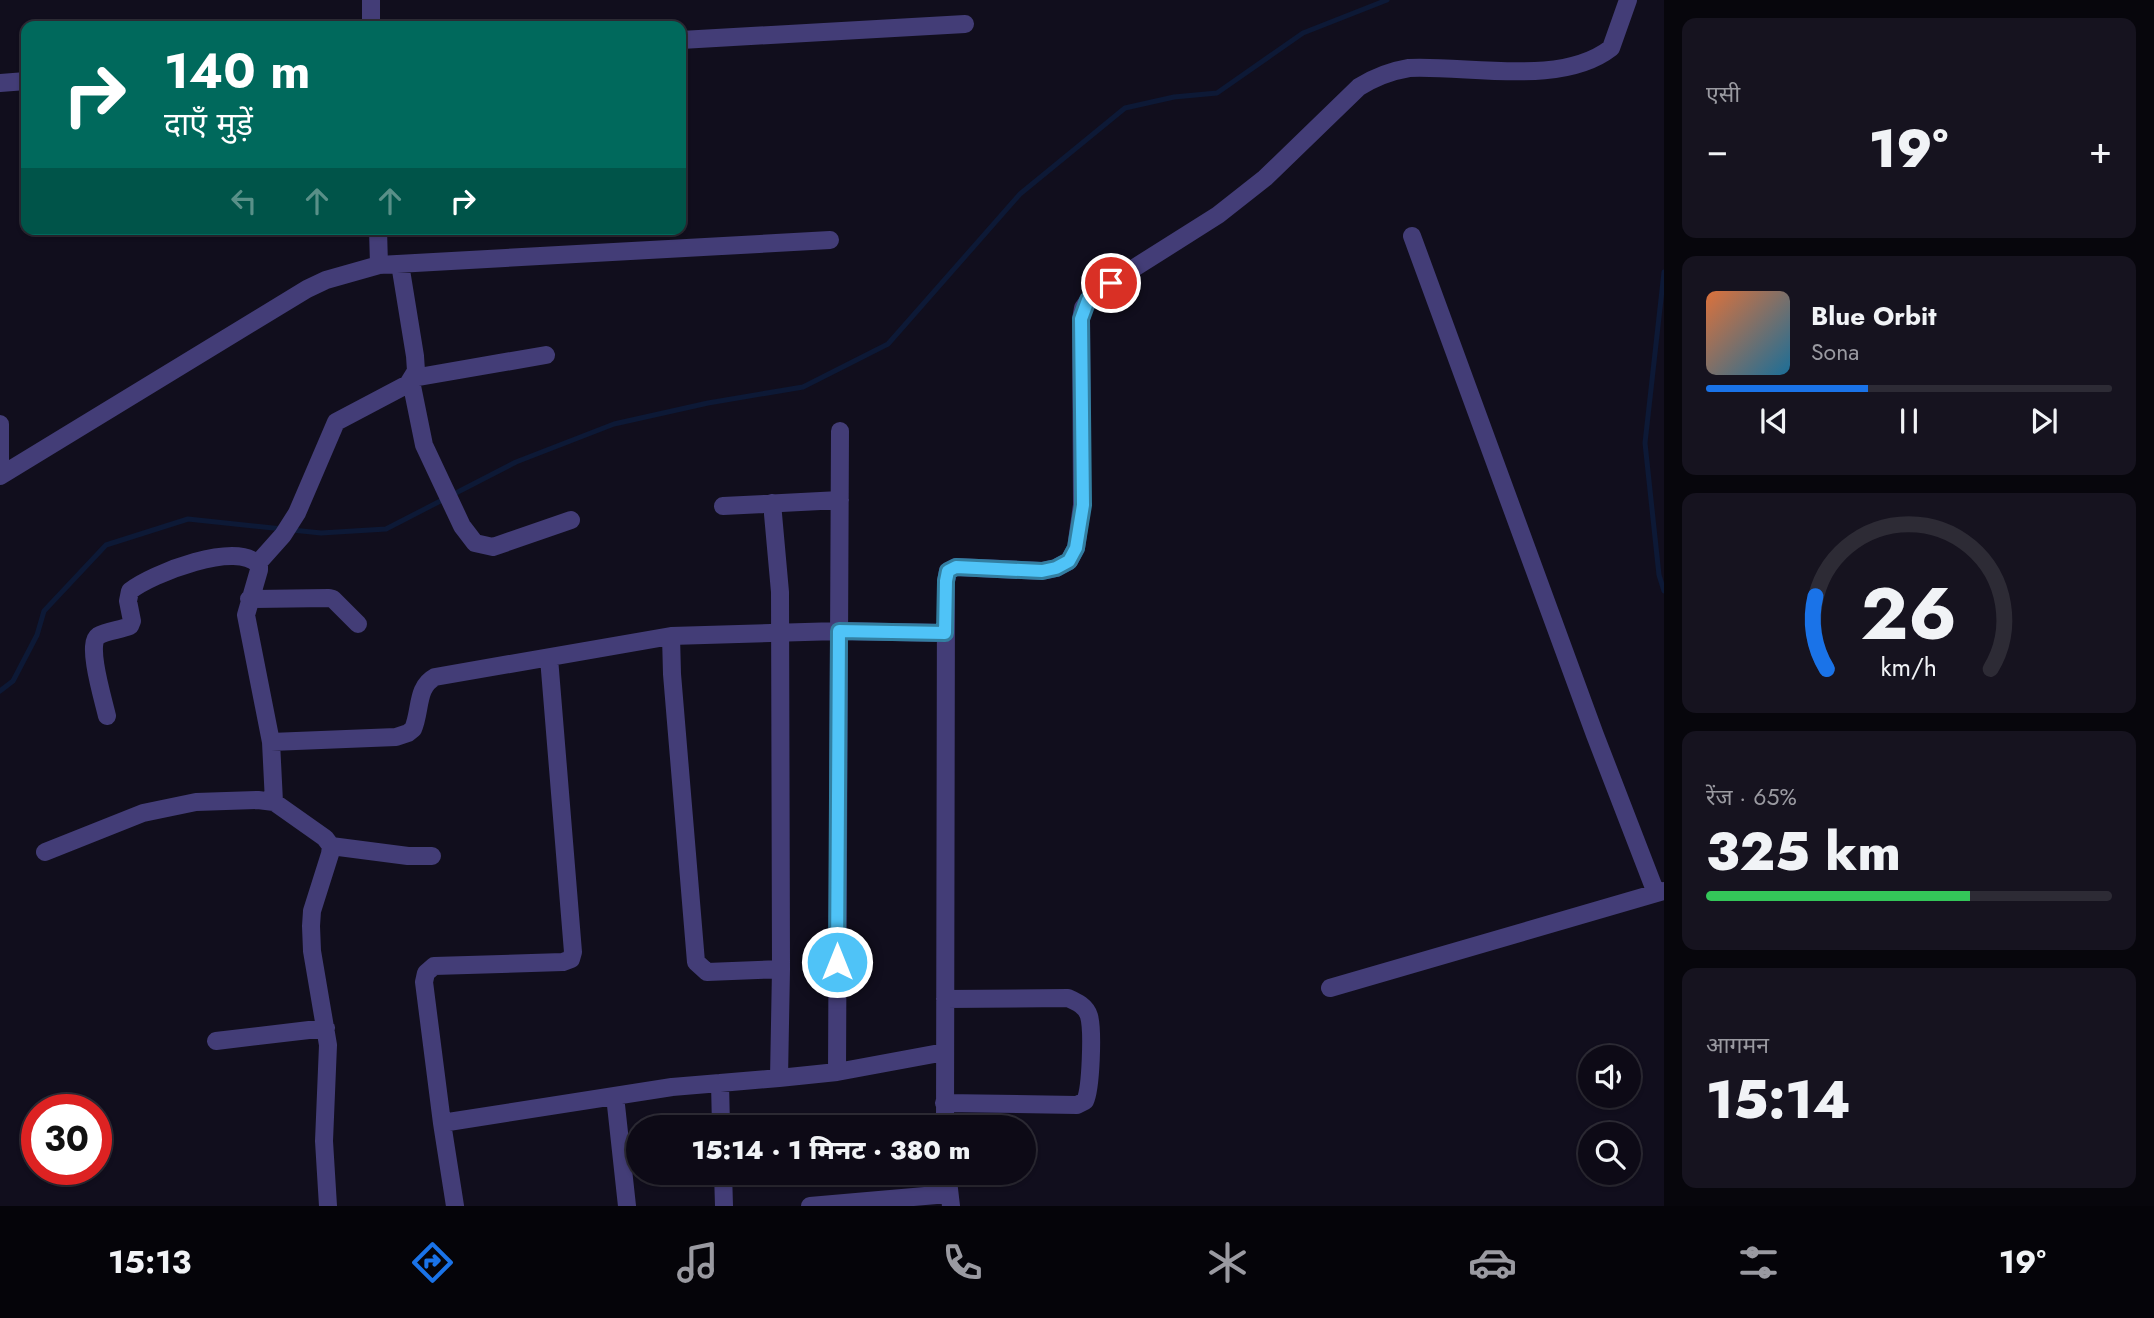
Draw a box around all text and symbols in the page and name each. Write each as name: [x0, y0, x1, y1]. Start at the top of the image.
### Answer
text: 140 m: [164, 36, 310, 106]
icon: right: [49, 49, 140, 140]
text: एसी: [1706, 77, 1740, 111]
text: दाएँ मुड़ें: [164, 101, 253, 147]
text: 19°: [1869, 111, 1948, 187]
text: −: [1706, 122, 1728, 177]
text: +: [2089, 122, 2112, 177]
icon: left: [225, 182, 263, 220]
icon: ahead: [298, 182, 336, 220]
icon: ahead: [371, 182, 409, 220]
icon: right: [444, 182, 482, 220]
pin: [1081, 253, 1141, 313]
icon: arrive: [1092, 264, 1130, 302]
text: Blue Orbit: [1811, 297, 1936, 335]
text: Sona: [1811, 335, 1859, 369]
icon: previous: [1755, 402, 1793, 440]
icon: pause: [1890, 402, 1928, 440]
icon: next: [2025, 402, 2063, 440]
text: 26: [1861, 561, 1957, 666]
text: km/h: [1881, 649, 1937, 685]
text: रेंज · 65%: [1706, 780, 1797, 814]
text: 325 km: [1706, 814, 1901, 890]
position arrow: [800, 925, 874, 999]
text: आगमन: [1706, 1028, 1769, 1062]
map controls: [1578, 1045, 1641, 1185]
button: sound: [1578, 1045, 1641, 1108]
text: 15:14: [1706, 1062, 1851, 1138]
speed limit sign: 30: [21, 1094, 112, 1185]
button: search: [1578, 1122, 1641, 1185]
text: 15:14 · 1 मिनट · 380 m: [692, 1131, 970, 1169]
icon: directions: [408, 1238, 457, 1287]
icon: music: [673, 1238, 722, 1287]
icon: phone: [938, 1238, 987, 1287]
icon: climate: [1203, 1238, 1252, 1287]
icon: car: [1468, 1238, 1517, 1287]
icon: filters: [1734, 1238, 1783, 1287]
text: 15:13: [108, 1239, 191, 1285]
text: 19°: [1999, 1239, 2046, 1285]

